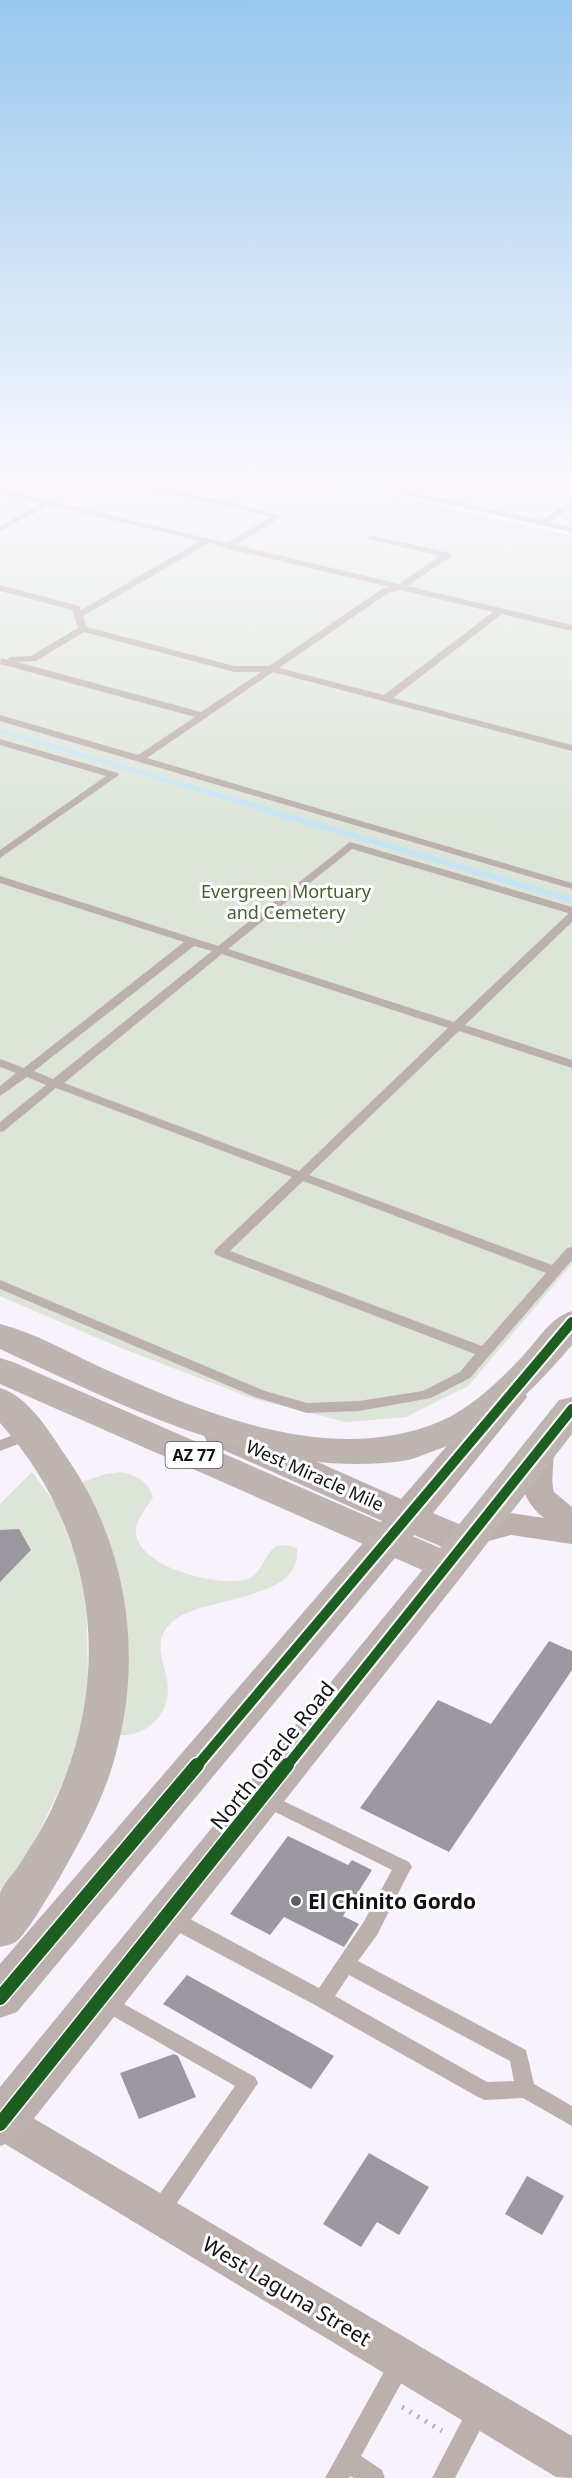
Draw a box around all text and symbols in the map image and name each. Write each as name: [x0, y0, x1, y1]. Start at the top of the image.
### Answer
park label: Evergreen Mortuary and Cemetery: [201, 879, 372, 924]
street label: West Miracle Mile: [242, 1434, 388, 1516]
road number: AZ 77: [166, 1442, 222, 1468]
street label: North Oracle Road: [204, 1675, 340, 1835]
place label: El Chinito Gordo: [308, 1887, 476, 1915]
marker: El Chinito Gordo: [289, 1894, 303, 1908]
street label: West Laguna Street: [198, 2230, 377, 2353]

